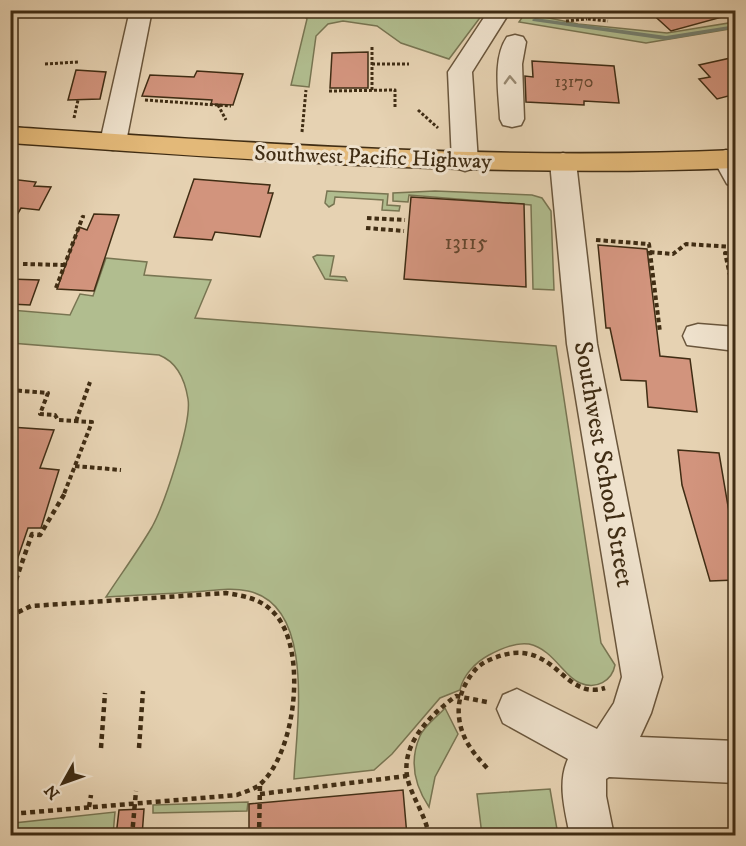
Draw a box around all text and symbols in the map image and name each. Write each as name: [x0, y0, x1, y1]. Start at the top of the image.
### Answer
house number: 13170: [554, 71, 594, 93]
one-way arrow: [504, 76, 517, 85]
street label: Southwest Pacific Highway: [254, 140, 493, 175]
house number: 13115: [444, 229, 488, 256]
street label: Southwest School Street: [566, 339, 641, 590]
north arrow: [33, 753, 93, 813]
text: N: [40, 781, 64, 803]

